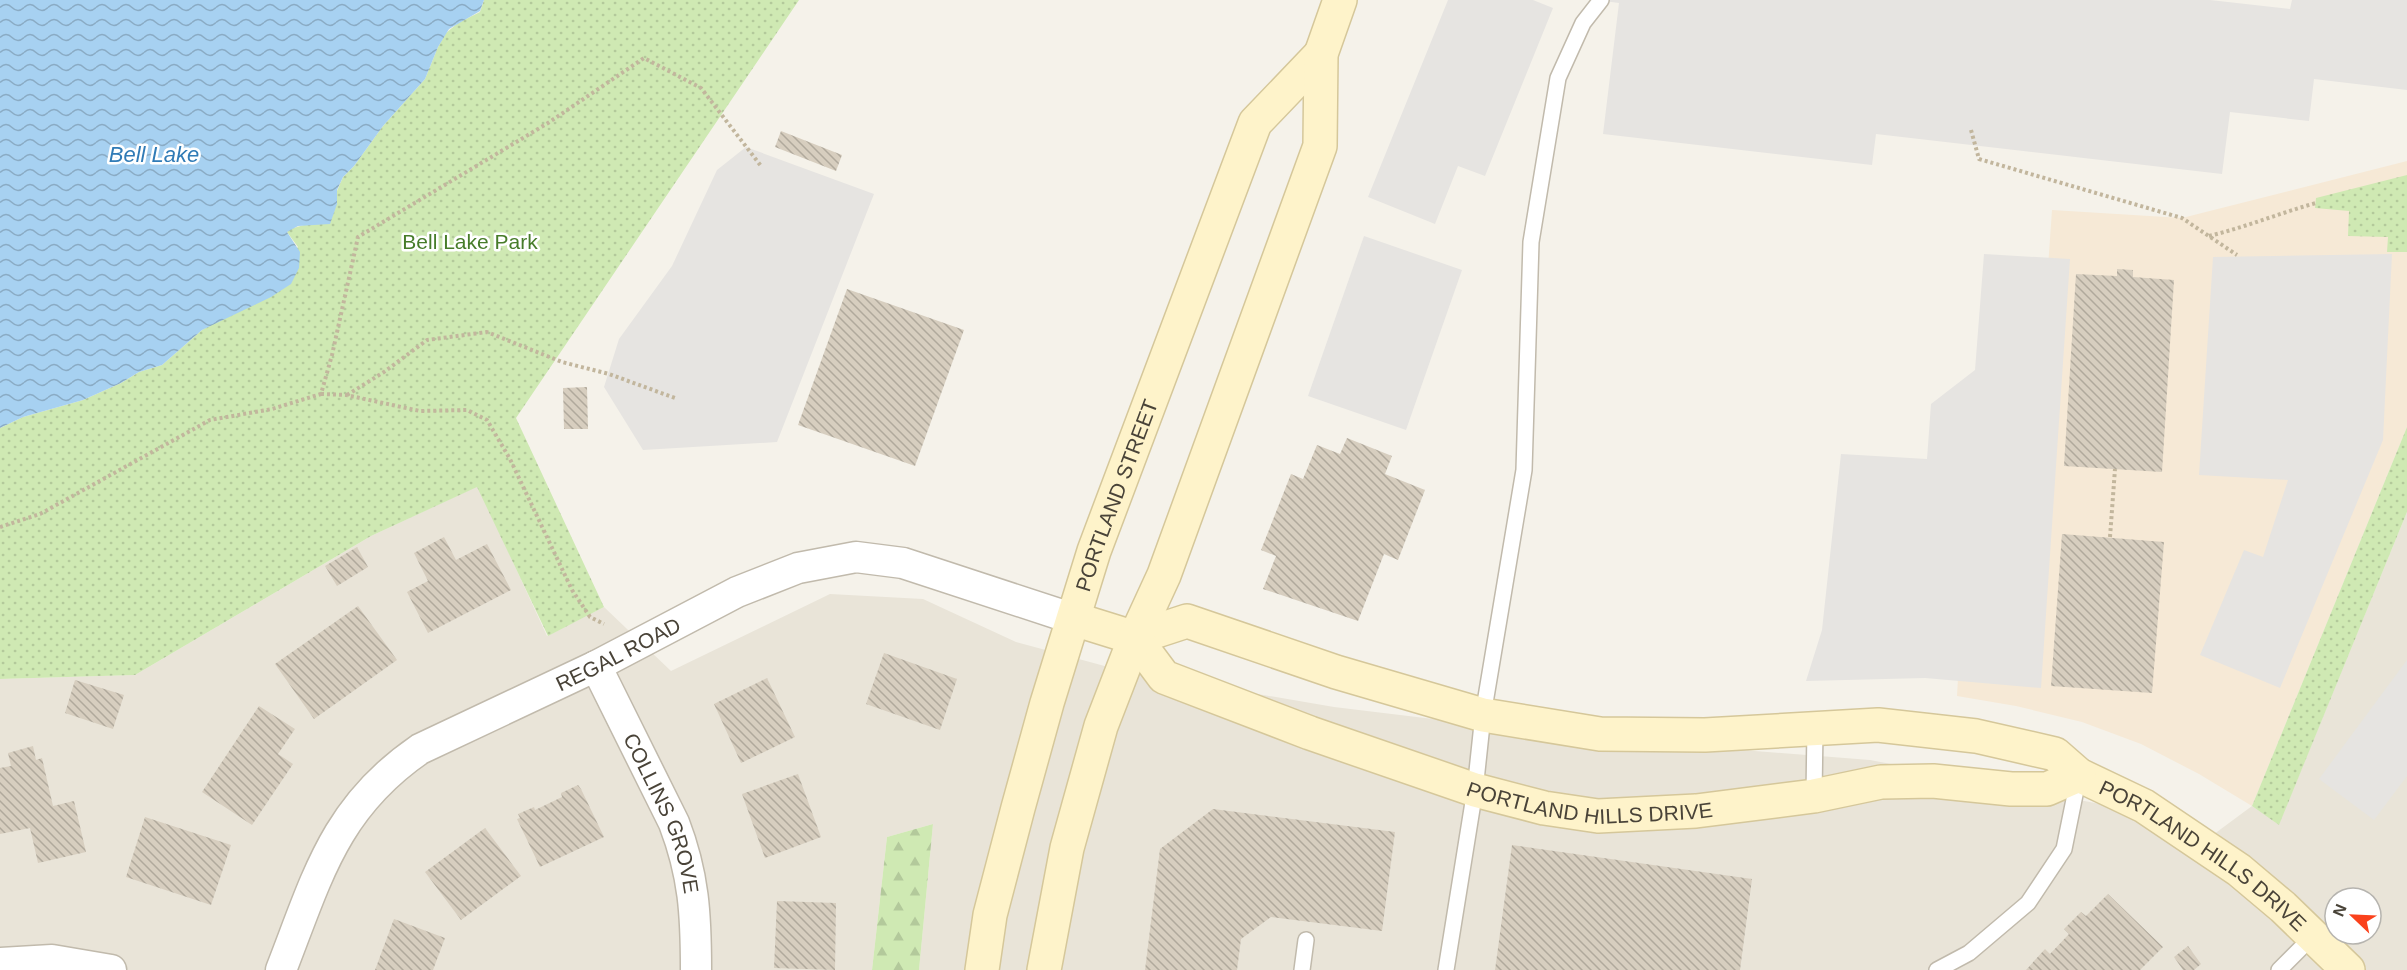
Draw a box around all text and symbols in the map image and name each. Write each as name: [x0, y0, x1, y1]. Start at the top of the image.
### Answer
water label: Bell Lake: [109, 142, 199, 167]
park label: Bell Lake Park: [402, 230, 538, 253]
street label: PORTLAND STREET: [1071, 396, 1162, 594]
street label: REGAL ROAD: [552, 612, 684, 695]
street label: COLLINS GROVE: [620, 729, 704, 895]
street label: PORTLAND HILLS DRIVE: [2096, 775, 2311, 935]
street label: PORTLAND HILLS DRIVE: [1464, 777, 1714, 828]
north arrow: [2323, 886, 2383, 946]
text: N: [2330, 902, 2350, 919]

